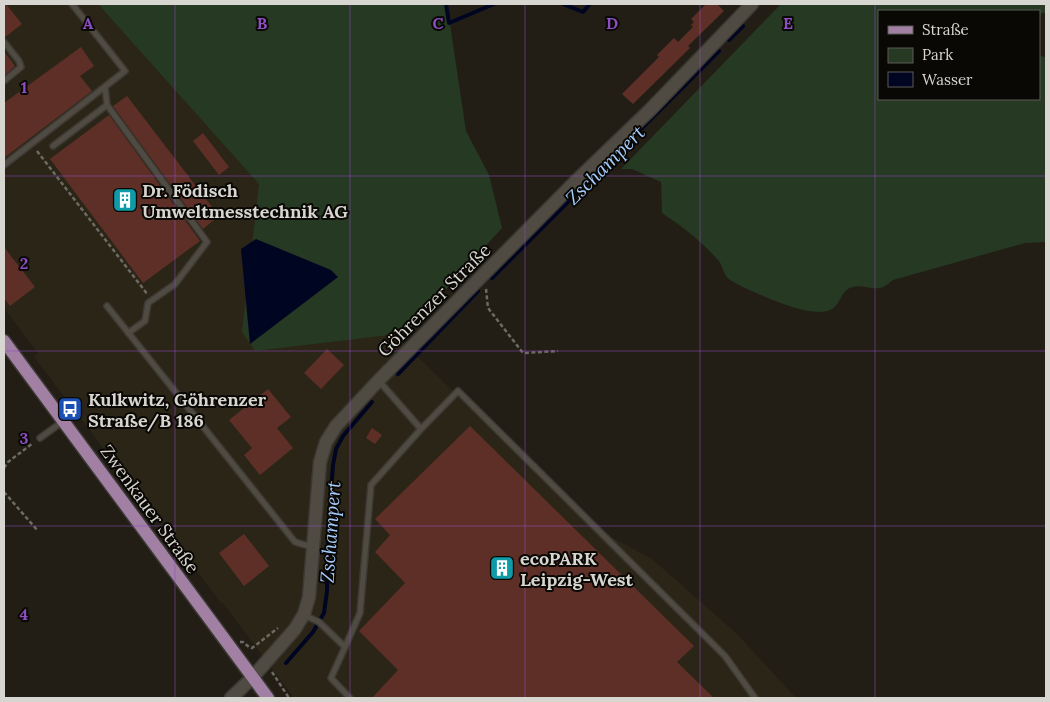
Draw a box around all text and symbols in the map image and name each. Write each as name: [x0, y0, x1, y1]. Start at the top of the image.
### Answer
legend: [878, 10, 1040, 100]
text: A: [83, 13, 94, 33]
text: B: [257, 13, 268, 33]
text: C: [432, 13, 444, 33]
text: D: [606, 13, 618, 33]
text: E: [783, 13, 793, 33]
text: Straße: [922, 20, 969, 39]
text: Park: [922, 45, 953, 64]
text: Wasser: [922, 70, 973, 89]
text: 1: [21, 77, 27, 97]
water label: Zschampert: [560, 120, 650, 210]
place label: Dr. Födisch Umweltmesstechnik AG: [142, 179, 348, 223]
building icon: Dr. Födisch Umweltmesstechnik AG: [112, 187, 138, 213]
street label: Göhrenzer Straße: [373, 238, 496, 361]
text: 2: [20, 253, 28, 273]
place label: Kulkwitz, Göhrenzer Straße/B 186: [88, 388, 267, 432]
bus stop icon: Kulkwitz, Göhrenzer Straße/B 186: [57, 396, 83, 422]
text: 3: [20, 428, 29, 448]
street label: Zwenkauer Straße: [96, 440, 205, 578]
water label: Zschampert: [314, 480, 346, 584]
place label: ecoPARK Leipzig-West: [520, 547, 634, 591]
building icon: ecoPARK Leipzig-West: [489, 555, 515, 581]
text: 4: [20, 604, 29, 624]

